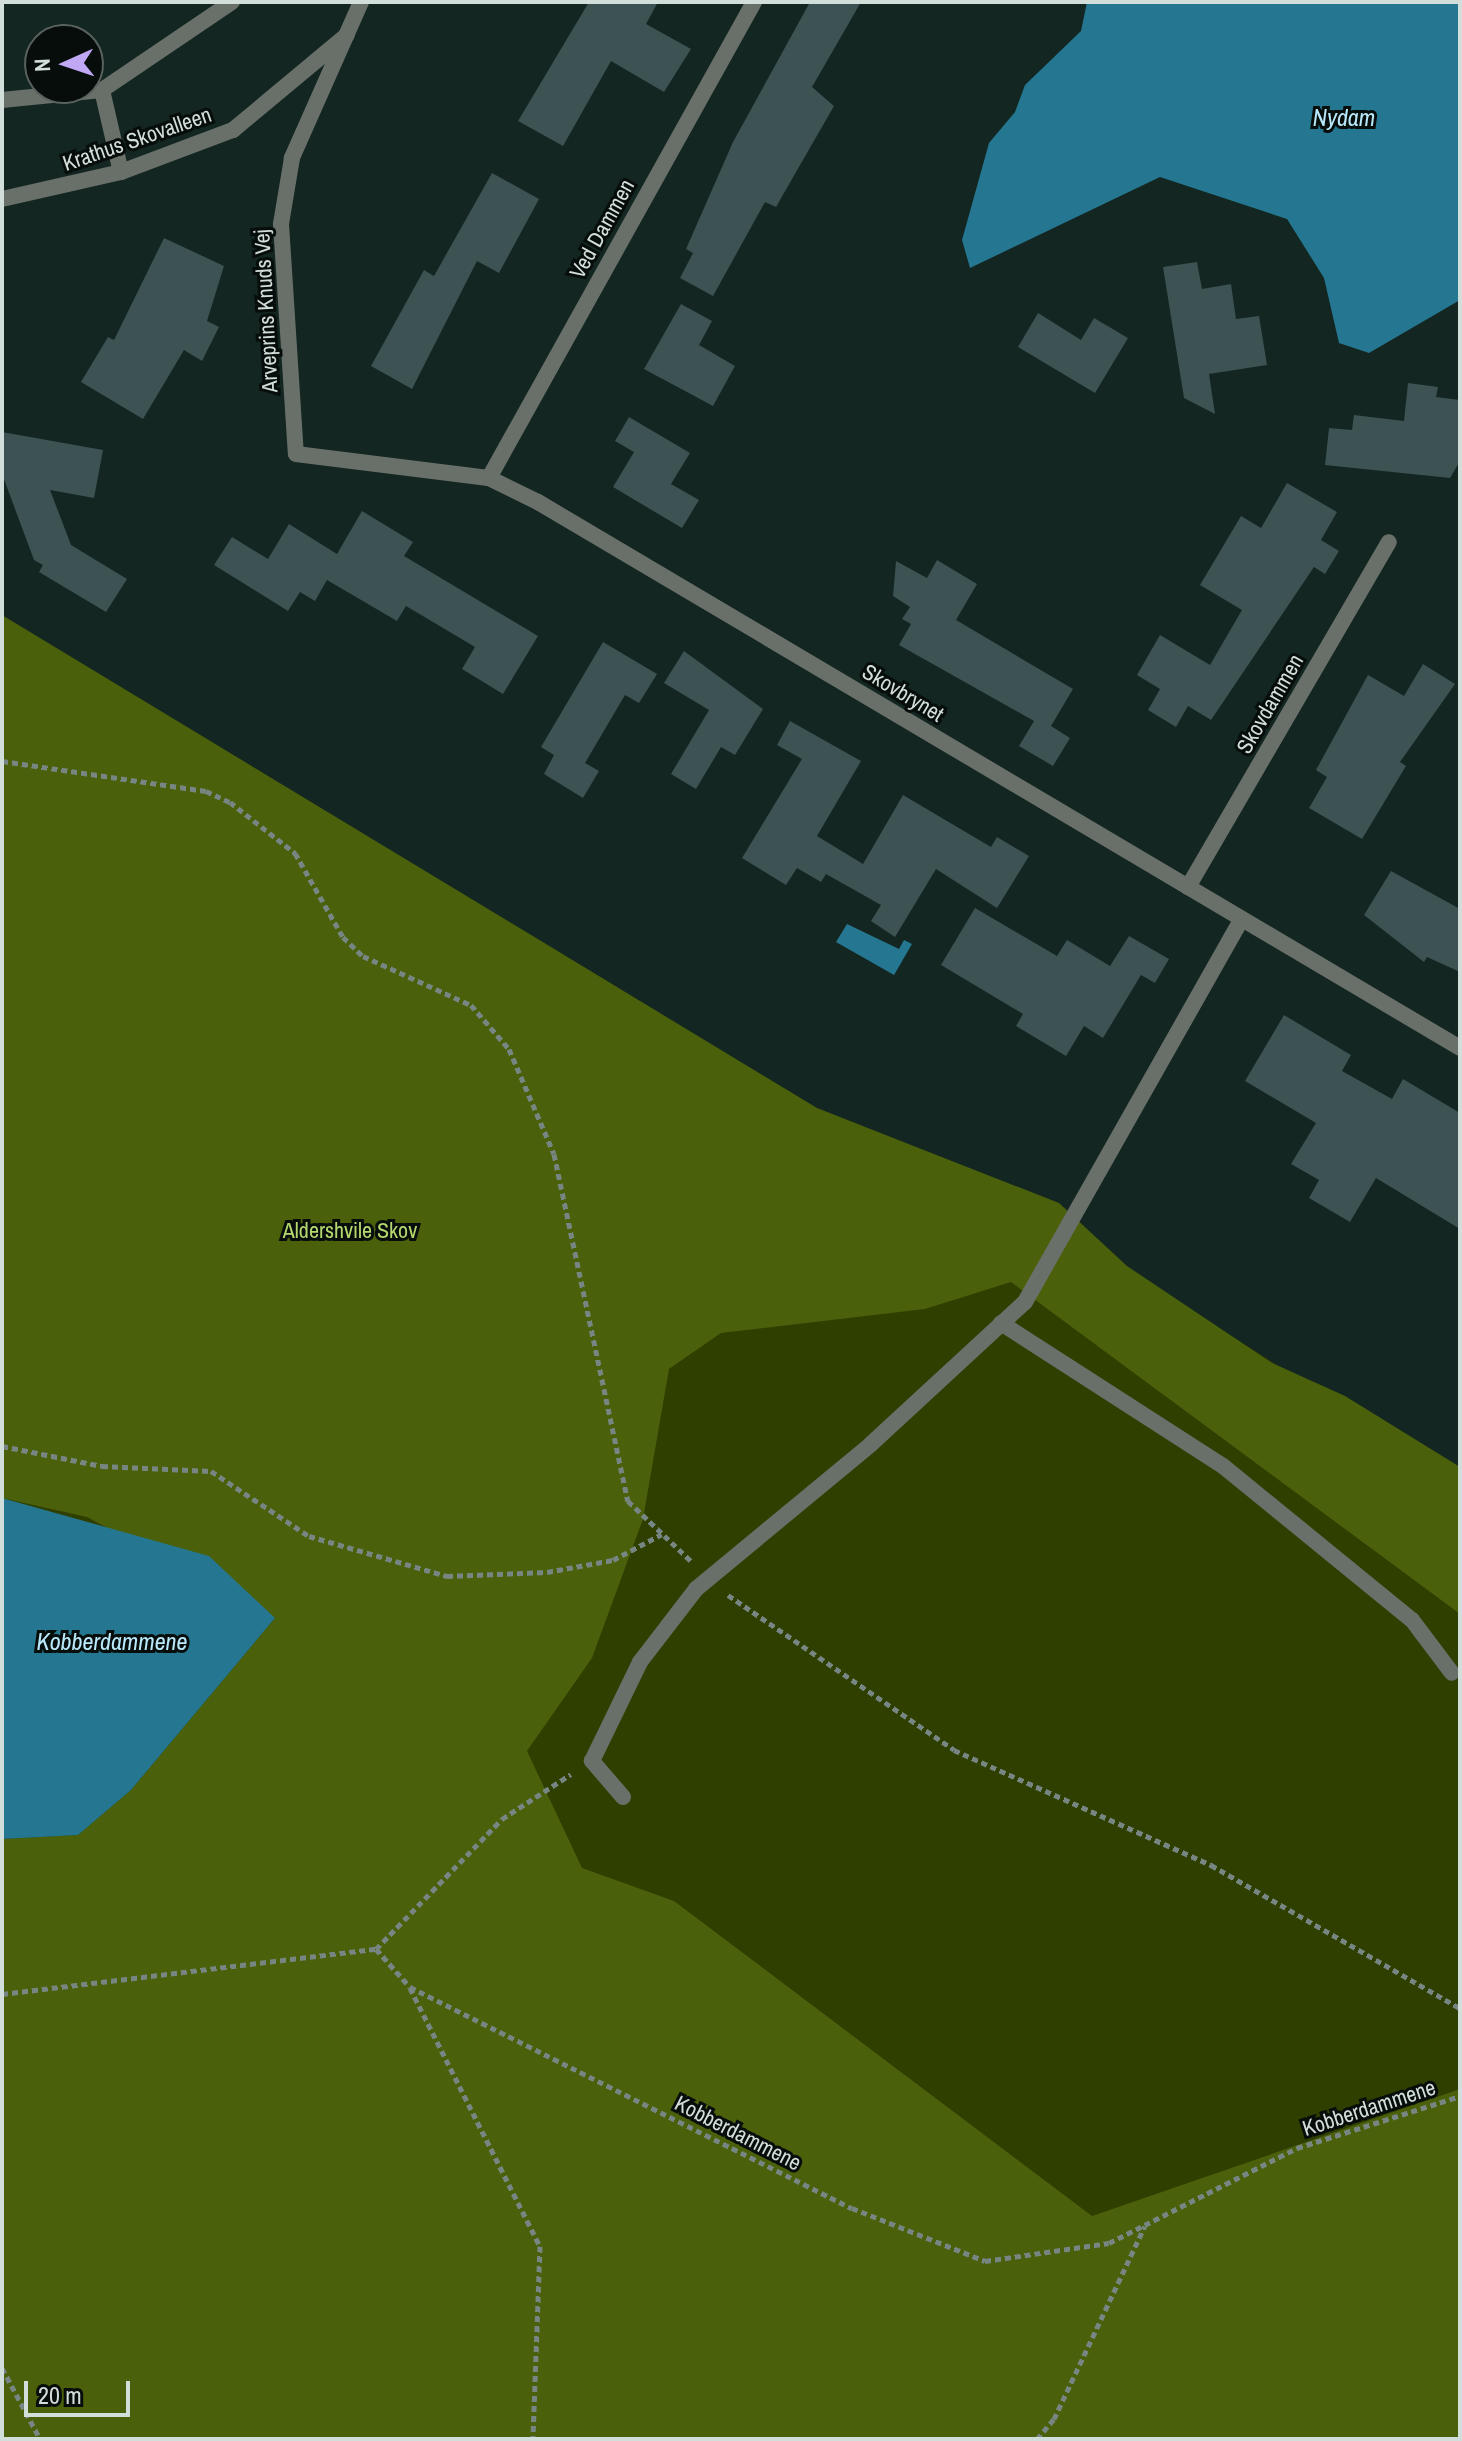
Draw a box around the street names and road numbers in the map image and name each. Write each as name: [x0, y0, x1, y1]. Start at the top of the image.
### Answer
street label: Krathus Skovalleen: [59, 101, 215, 177]
street label: Ved Dammen: [564, 175, 640, 283]
street label: Arveprins Knuds Vej: [249, 229, 283, 393]
street label: Skovdammen: [1231, 650, 1309, 758]
street label: Skovbrynet: [858, 658, 948, 728]
street label: Kobberdammene: [1299, 2074, 1439, 2142]
street label: Kobberdammene: [670, 2090, 806, 2176]

